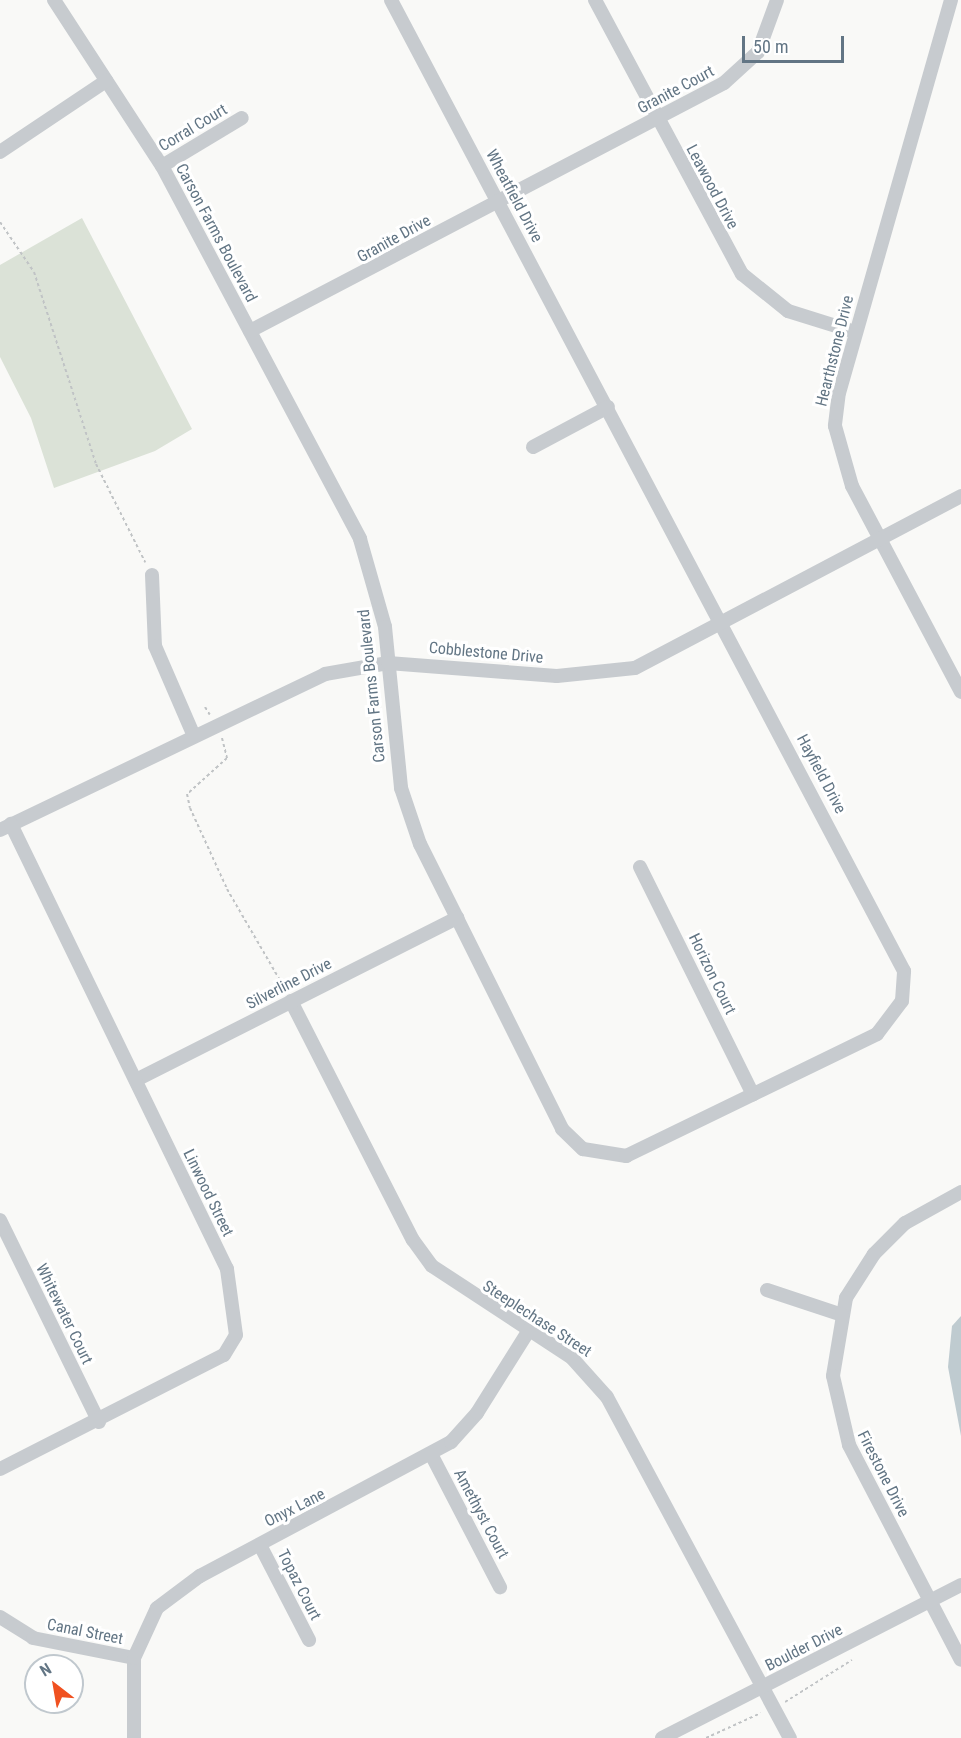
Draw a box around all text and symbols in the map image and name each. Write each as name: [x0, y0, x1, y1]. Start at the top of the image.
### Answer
scale bar: [745, 24, 847, 62]
text: 50 m: [753, 36, 788, 57]
street label: Granite Court: [634, 62, 718, 118]
street label: Corral Court: [155, 100, 231, 156]
street label: Leawood Drive: [682, 142, 742, 232]
street label: Wheatfield Drive: [481, 146, 547, 246]
street label: Carson Farms Boulevard: [171, 161, 261, 305]
street label: Granite Drive: [354, 211, 434, 267]
street label: Hearthstone Drive: [812, 294, 858, 408]
street label: Carson Farms Boulevard: [354, 608, 390, 764]
street label: Cobblestone Drive: [428, 638, 544, 668]
street label: Hayfield Drive: [792, 731, 850, 817]
street label: Horizon Court: [684, 930, 740, 1018]
street label: Silverline Drive: [243, 954, 335, 1014]
street label: Linwood Street: [179, 1146, 237, 1240]
street label: Whitewater Court: [31, 1261, 97, 1367]
street label: Steeplechase Street: [479, 1277, 595, 1361]
street label: Firestone Drive: [853, 1428, 913, 1520]
street label: Amethyst Court: [449, 1466, 513, 1562]
street label: Onyx Lane: [262, 1485, 328, 1531]
street label: Topaz Court: [273, 1546, 325, 1624]
street label: Canal Street: [45, 1615, 125, 1649]
street label: Boulder Drive: [762, 1620, 846, 1676]
north arrow: [24, 1654, 84, 1714]
text: N: [36, 1659, 55, 1681]

